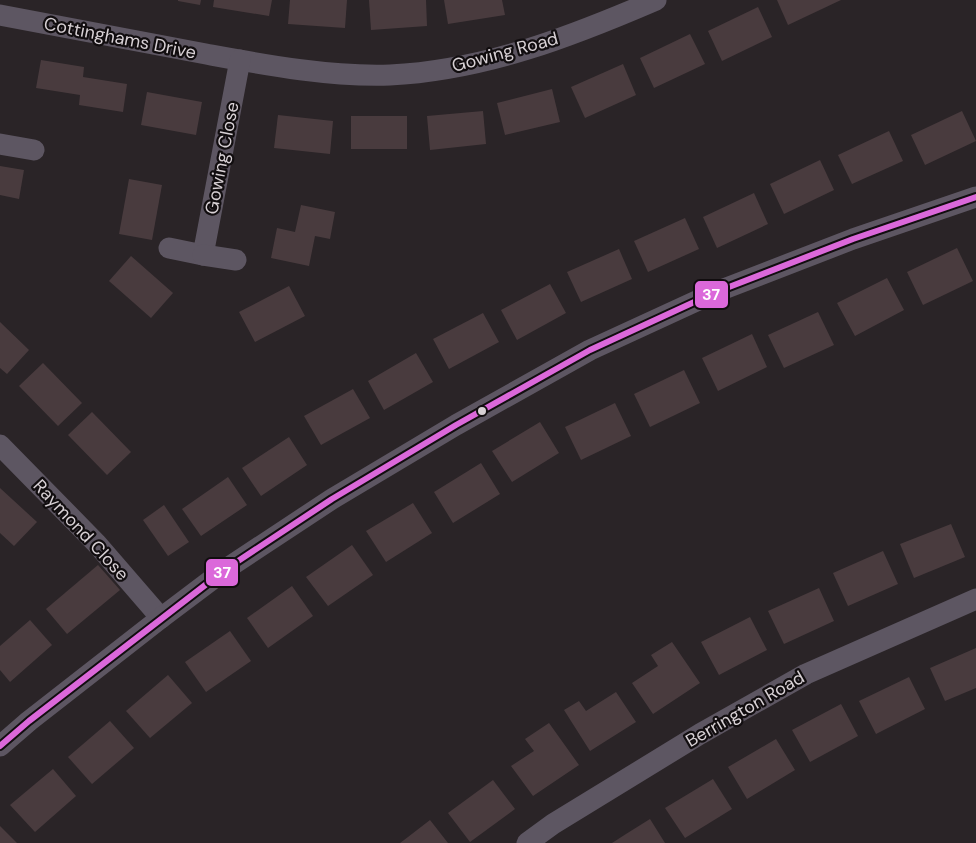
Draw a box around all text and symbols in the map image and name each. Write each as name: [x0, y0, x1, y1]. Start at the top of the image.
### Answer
street label: Cottinghams Drive: [42, 11, 198, 65]
street label: Gowing Road: [449, 26, 561, 78]
street label: Gowing Close: [199, 100, 245, 216]
line badge: 37: [694, 280, 729, 309]
text: 37: [702, 284, 720, 305]
unlabelled marker: [476, 405, 488, 417]
street label: Raymond Close: [28, 474, 134, 586]
line badge: 37: [205, 558, 239, 587]
text: 37: [213, 562, 231, 583]
street label: Berrington Road: [681, 665, 809, 753]

